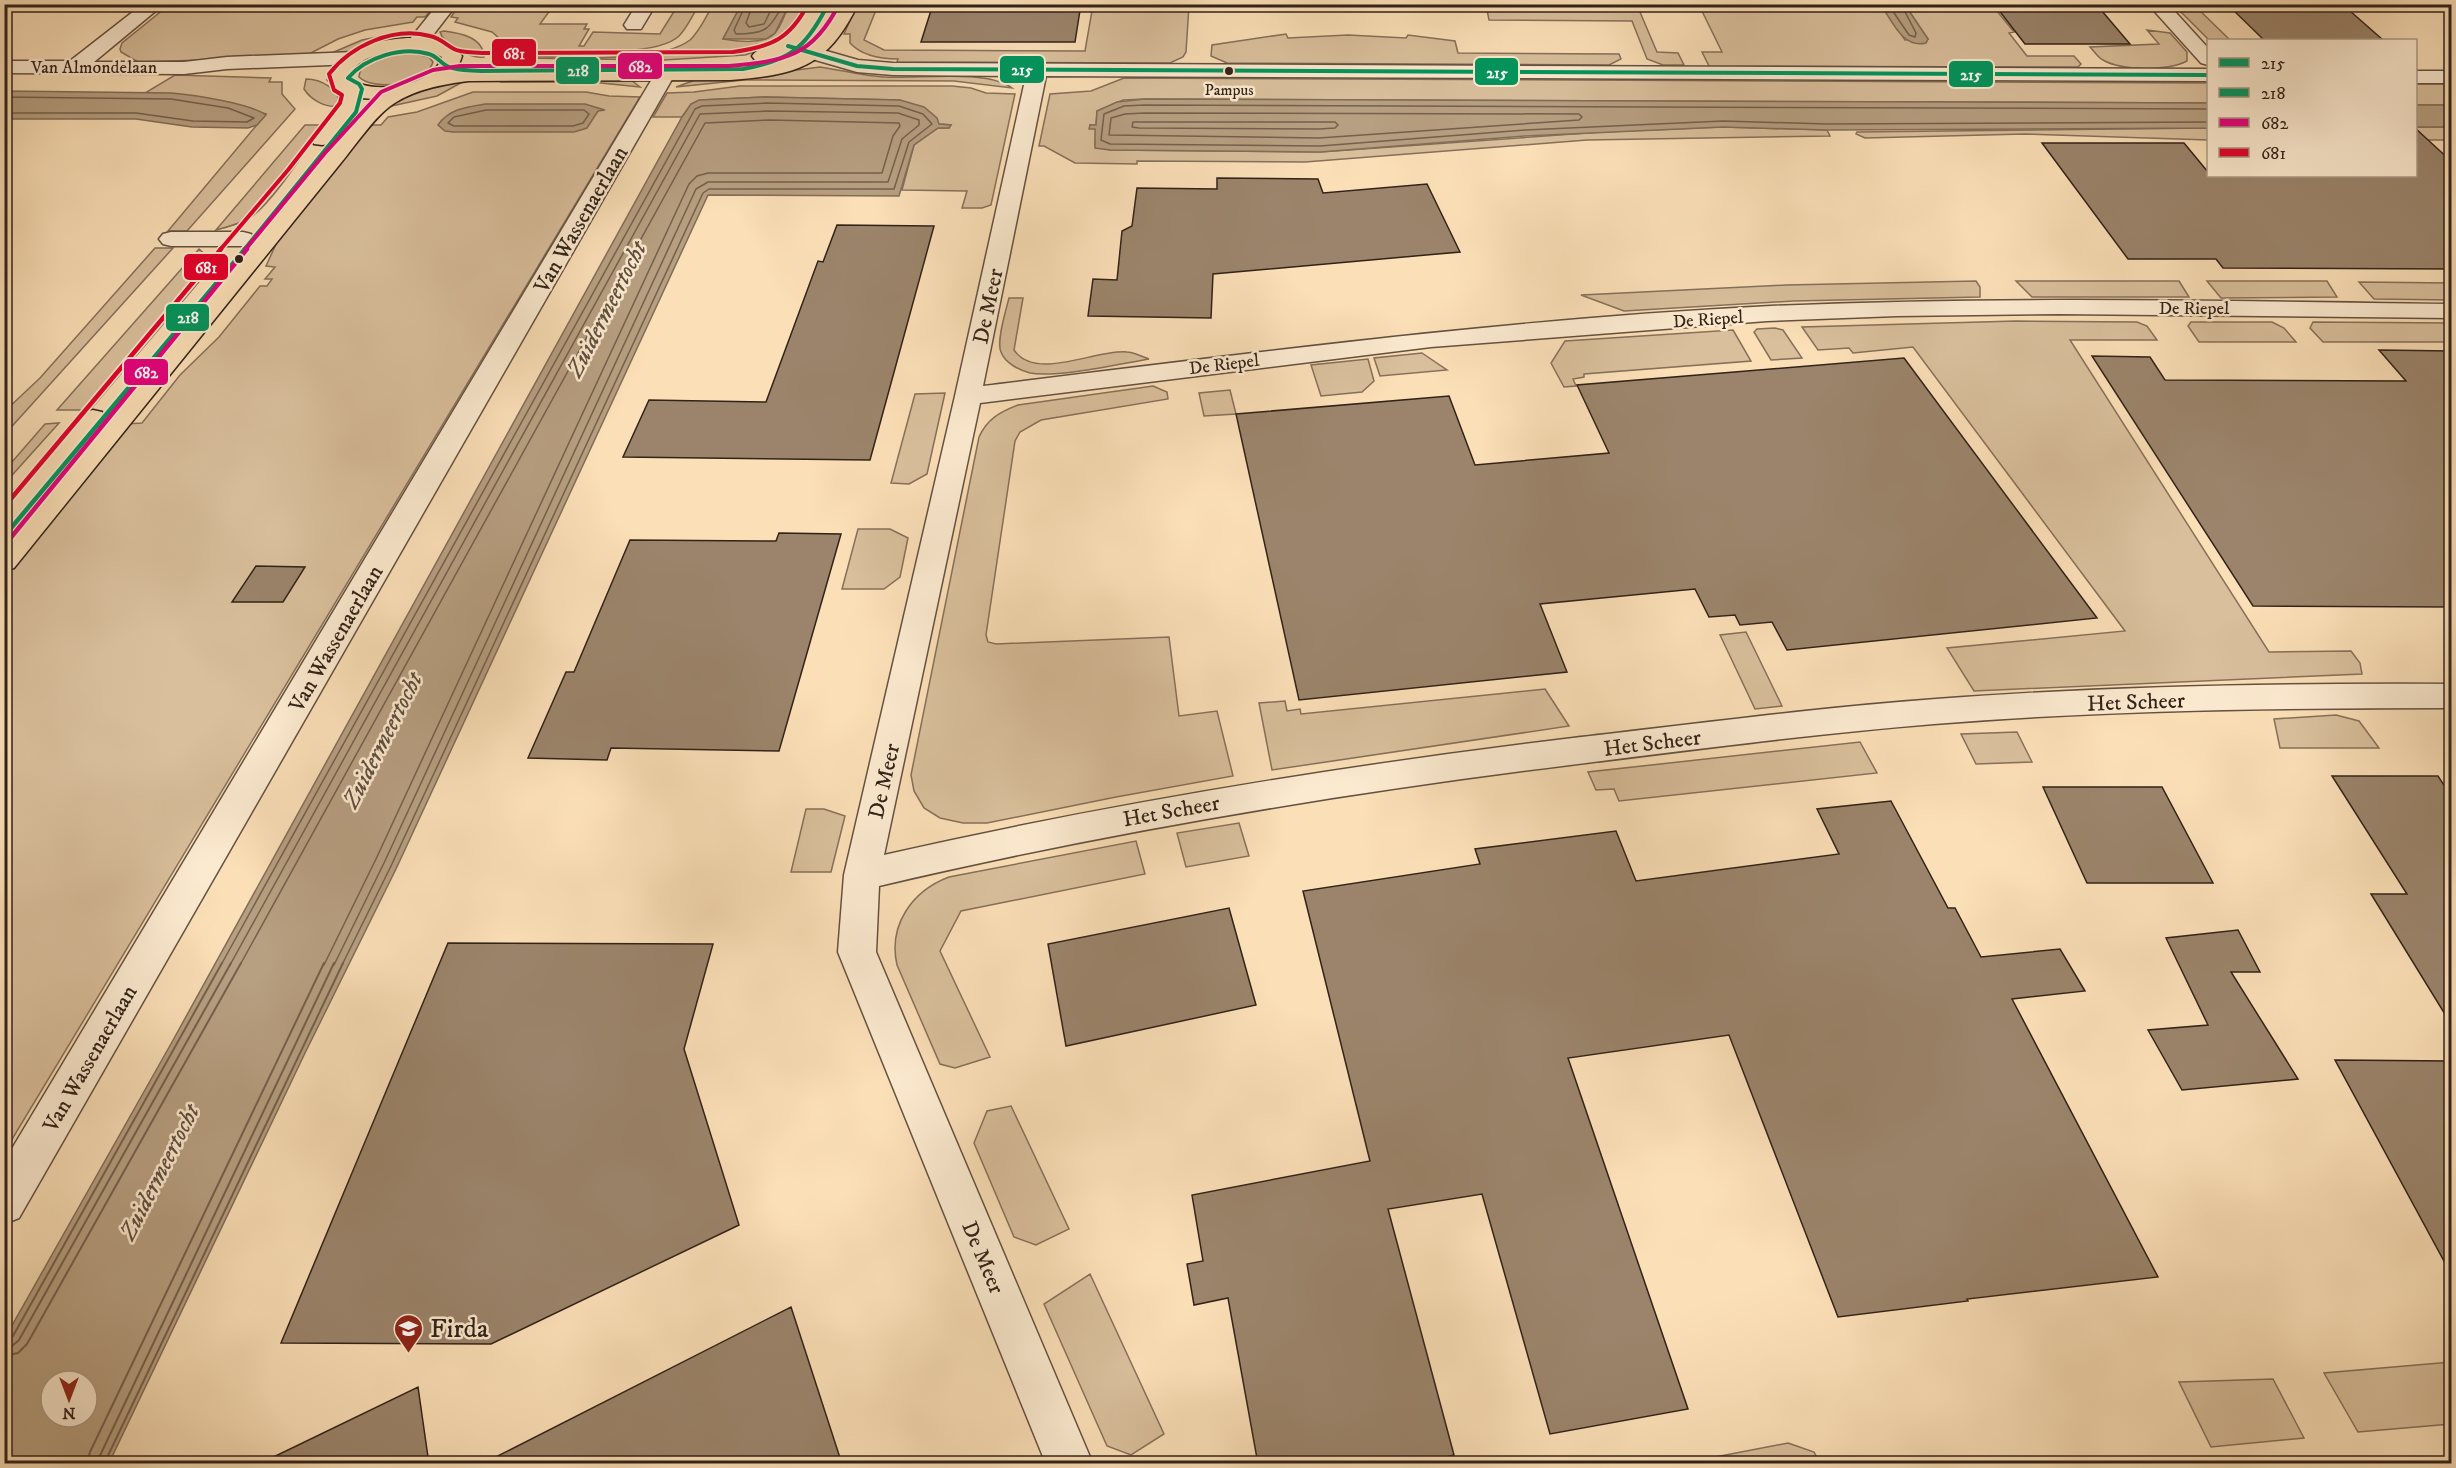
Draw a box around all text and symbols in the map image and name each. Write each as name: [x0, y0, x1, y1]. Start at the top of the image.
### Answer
line badge: 681: [491, 38, 537, 67]
legend: [2207, 39, 2417, 177]
text: 681: [503, 44, 525, 64]
line badge: 682: [617, 52, 663, 80]
text: 215: [2261, 53, 2285, 75]
line badge: 215: [999, 55, 1045, 84]
line badge: 218: [555, 56, 600, 85]
street label: Van Almondelaan: [30, 57, 158, 79]
text: 682: [628, 57, 653, 77]
line badge: 215: [1474, 57, 1519, 86]
text: 215: [1011, 60, 1033, 80]
line badge: 215: [1948, 60, 1994, 88]
text: 218: [567, 61, 589, 81]
text: 215: [1486, 63, 1508, 83]
marker: Pampus: [1223, 65, 1235, 77]
text: 215: [1960, 65, 1982, 85]
place label: Pampus: [1204, 80, 1254, 100]
text: 218: [2261, 83, 2285, 105]
text: 682: [2261, 113, 2288, 135]
street label: Van Wassenaerlaan: [528, 141, 634, 299]
text: 681: [2261, 143, 2286, 165]
water label: Zuidermeertocht: [559, 235, 655, 383]
line badge: 681: [183, 253, 229, 281]
unlabelled marker: [233, 253, 245, 265]
text: 681: [195, 258, 217, 278]
street label: De Meer: [967, 265, 1010, 346]
street label: De Riepel: [2159, 298, 2230, 320]
line badge: 218: [165, 303, 210, 332]
street label: De Riepel: [1672, 307, 1745, 333]
text: 218: [177, 308, 199, 328]
street label: De Riepel: [1188, 350, 1261, 380]
line badge: 682: [123, 358, 169, 386]
text: 682: [134, 363, 159, 383]
street label: Van Wassenaerlaan: [283, 560, 389, 718]
water label: Zuidermeertocht: [335, 666, 431, 814]
street label: Het Scheer: [2087, 687, 2186, 718]
street label: Het Scheer: [1602, 724, 1703, 763]
street label: De Meer: [863, 740, 906, 822]
street label: Het Scheer: [1121, 790, 1223, 833]
street label: Van Wassenaerlaan: [37, 980, 143, 1138]
water label: Zuidermeertocht: [112, 1098, 208, 1246]
street label: De Meer: [955, 1217, 1010, 1299]
school or university icon: Firda: [393, 1312, 425, 1354]
place label: Firda: [430, 1312, 489, 1346]
north arrow: [39, 1369, 99, 1429]
text: N: [62, 1403, 76, 1423]

